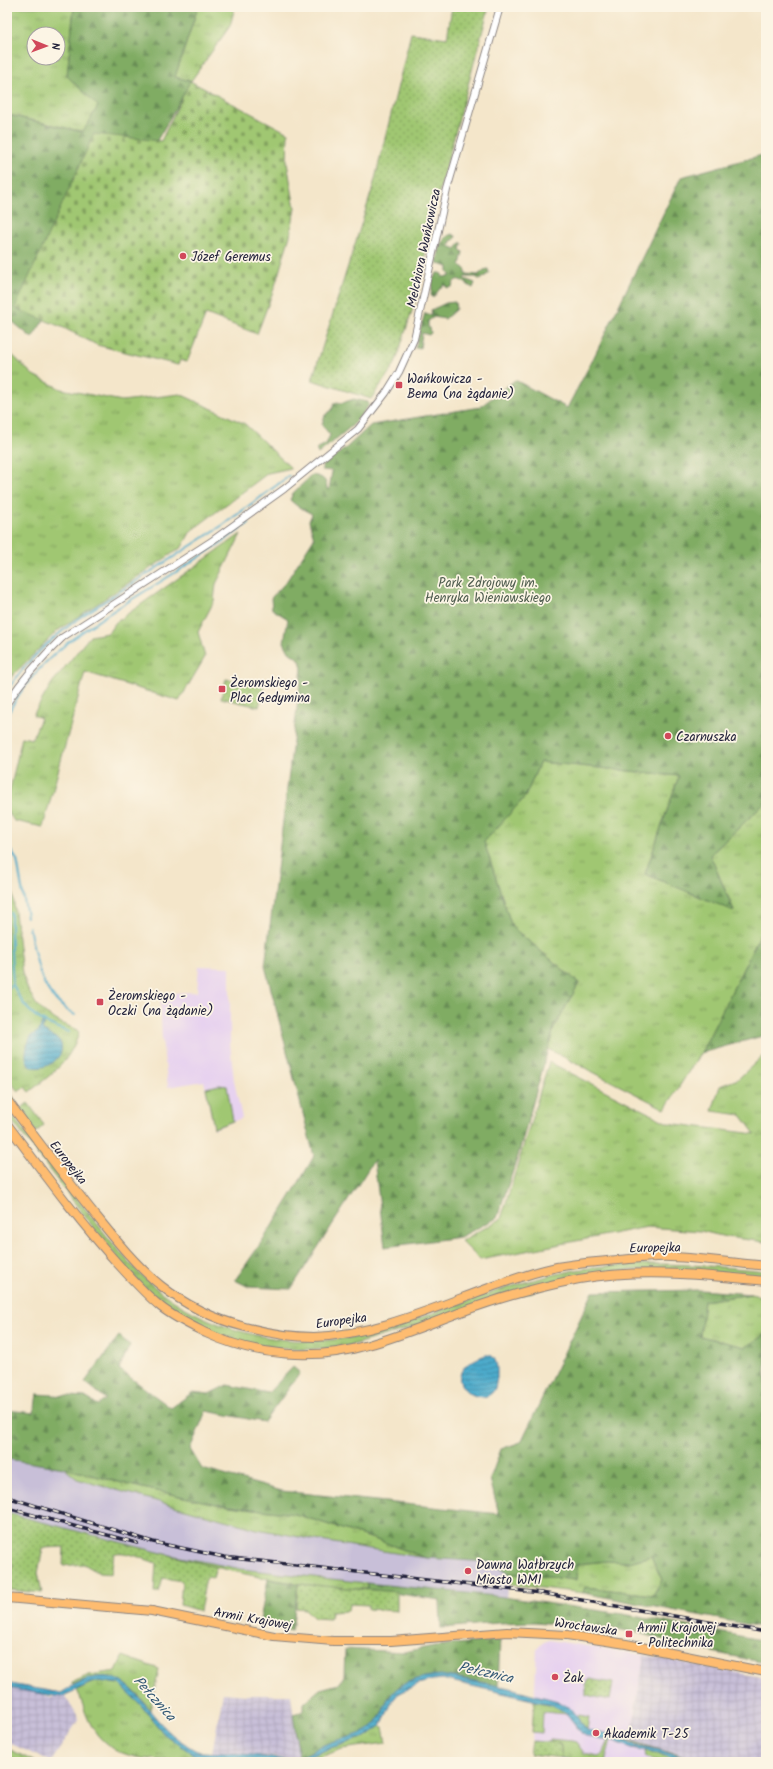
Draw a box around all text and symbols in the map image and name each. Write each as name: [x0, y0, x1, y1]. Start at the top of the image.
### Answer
north arrow: [26, 26, 66, 66]
text: N: [46, 43, 64, 50]
street label: Melchiora Wańkowicza: [402, 187, 447, 310]
place label: Józef Geremus: [191, 247, 271, 268]
marker: Józef Geremus: [178, 251, 188, 261]
place label: Wańkowicza - Bema (na żądanie): [407, 369, 514, 405]
marker: Wańkowicza - Bema (na żądanie): [394, 380, 404, 390]
park label: Park Zdrojowy im. Henryka Wieniawskiego: [425, 573, 551, 609]
place label: Żeromskiego - Plac Gedymina: [230, 673, 310, 709]
marker: Żeromskiego - Plac Gedymina: [217, 684, 227, 694]
place label: Czarnuszka: [676, 727, 737, 748]
marker: Czarnuszka: [663, 731, 673, 741]
place label: Żeromskiego - Oczki (na żądanie): [108, 986, 213, 1022]
marker: Żeromskiego - Oczki (na żądanie): [95, 997, 105, 1007]
street label: Europejka: [44, 1136, 92, 1190]
street label: Europejka: [629, 1238, 681, 1259]
street label: Europejka: [314, 1307, 368, 1335]
place label: Dawna Wałbrzych Miasto WM1: [476, 1555, 574, 1591]
marker: Dawna Wałbrzych Miasto WM1: [463, 1566, 473, 1576]
street label: Armii Krajowej: [212, 1602, 294, 1637]
street label: Wrocławska: [553, 1613, 619, 1642]
place label: Armii Krajowej - Politechnika: [637, 1618, 717, 1654]
marker: Armii Krajowej - Politechnika: [624, 1629, 634, 1639]
water label: Pełcznica: [457, 1656, 516, 1690]
place label: Żak: [563, 1668, 584, 1689]
water label: Pełcznica: [128, 1671, 182, 1728]
marker: Żak: [550, 1672, 560, 1682]
place label: Akademik T-25: [604, 1724, 690, 1745]
marker: Akademik T-25: [591, 1728, 601, 1738]

